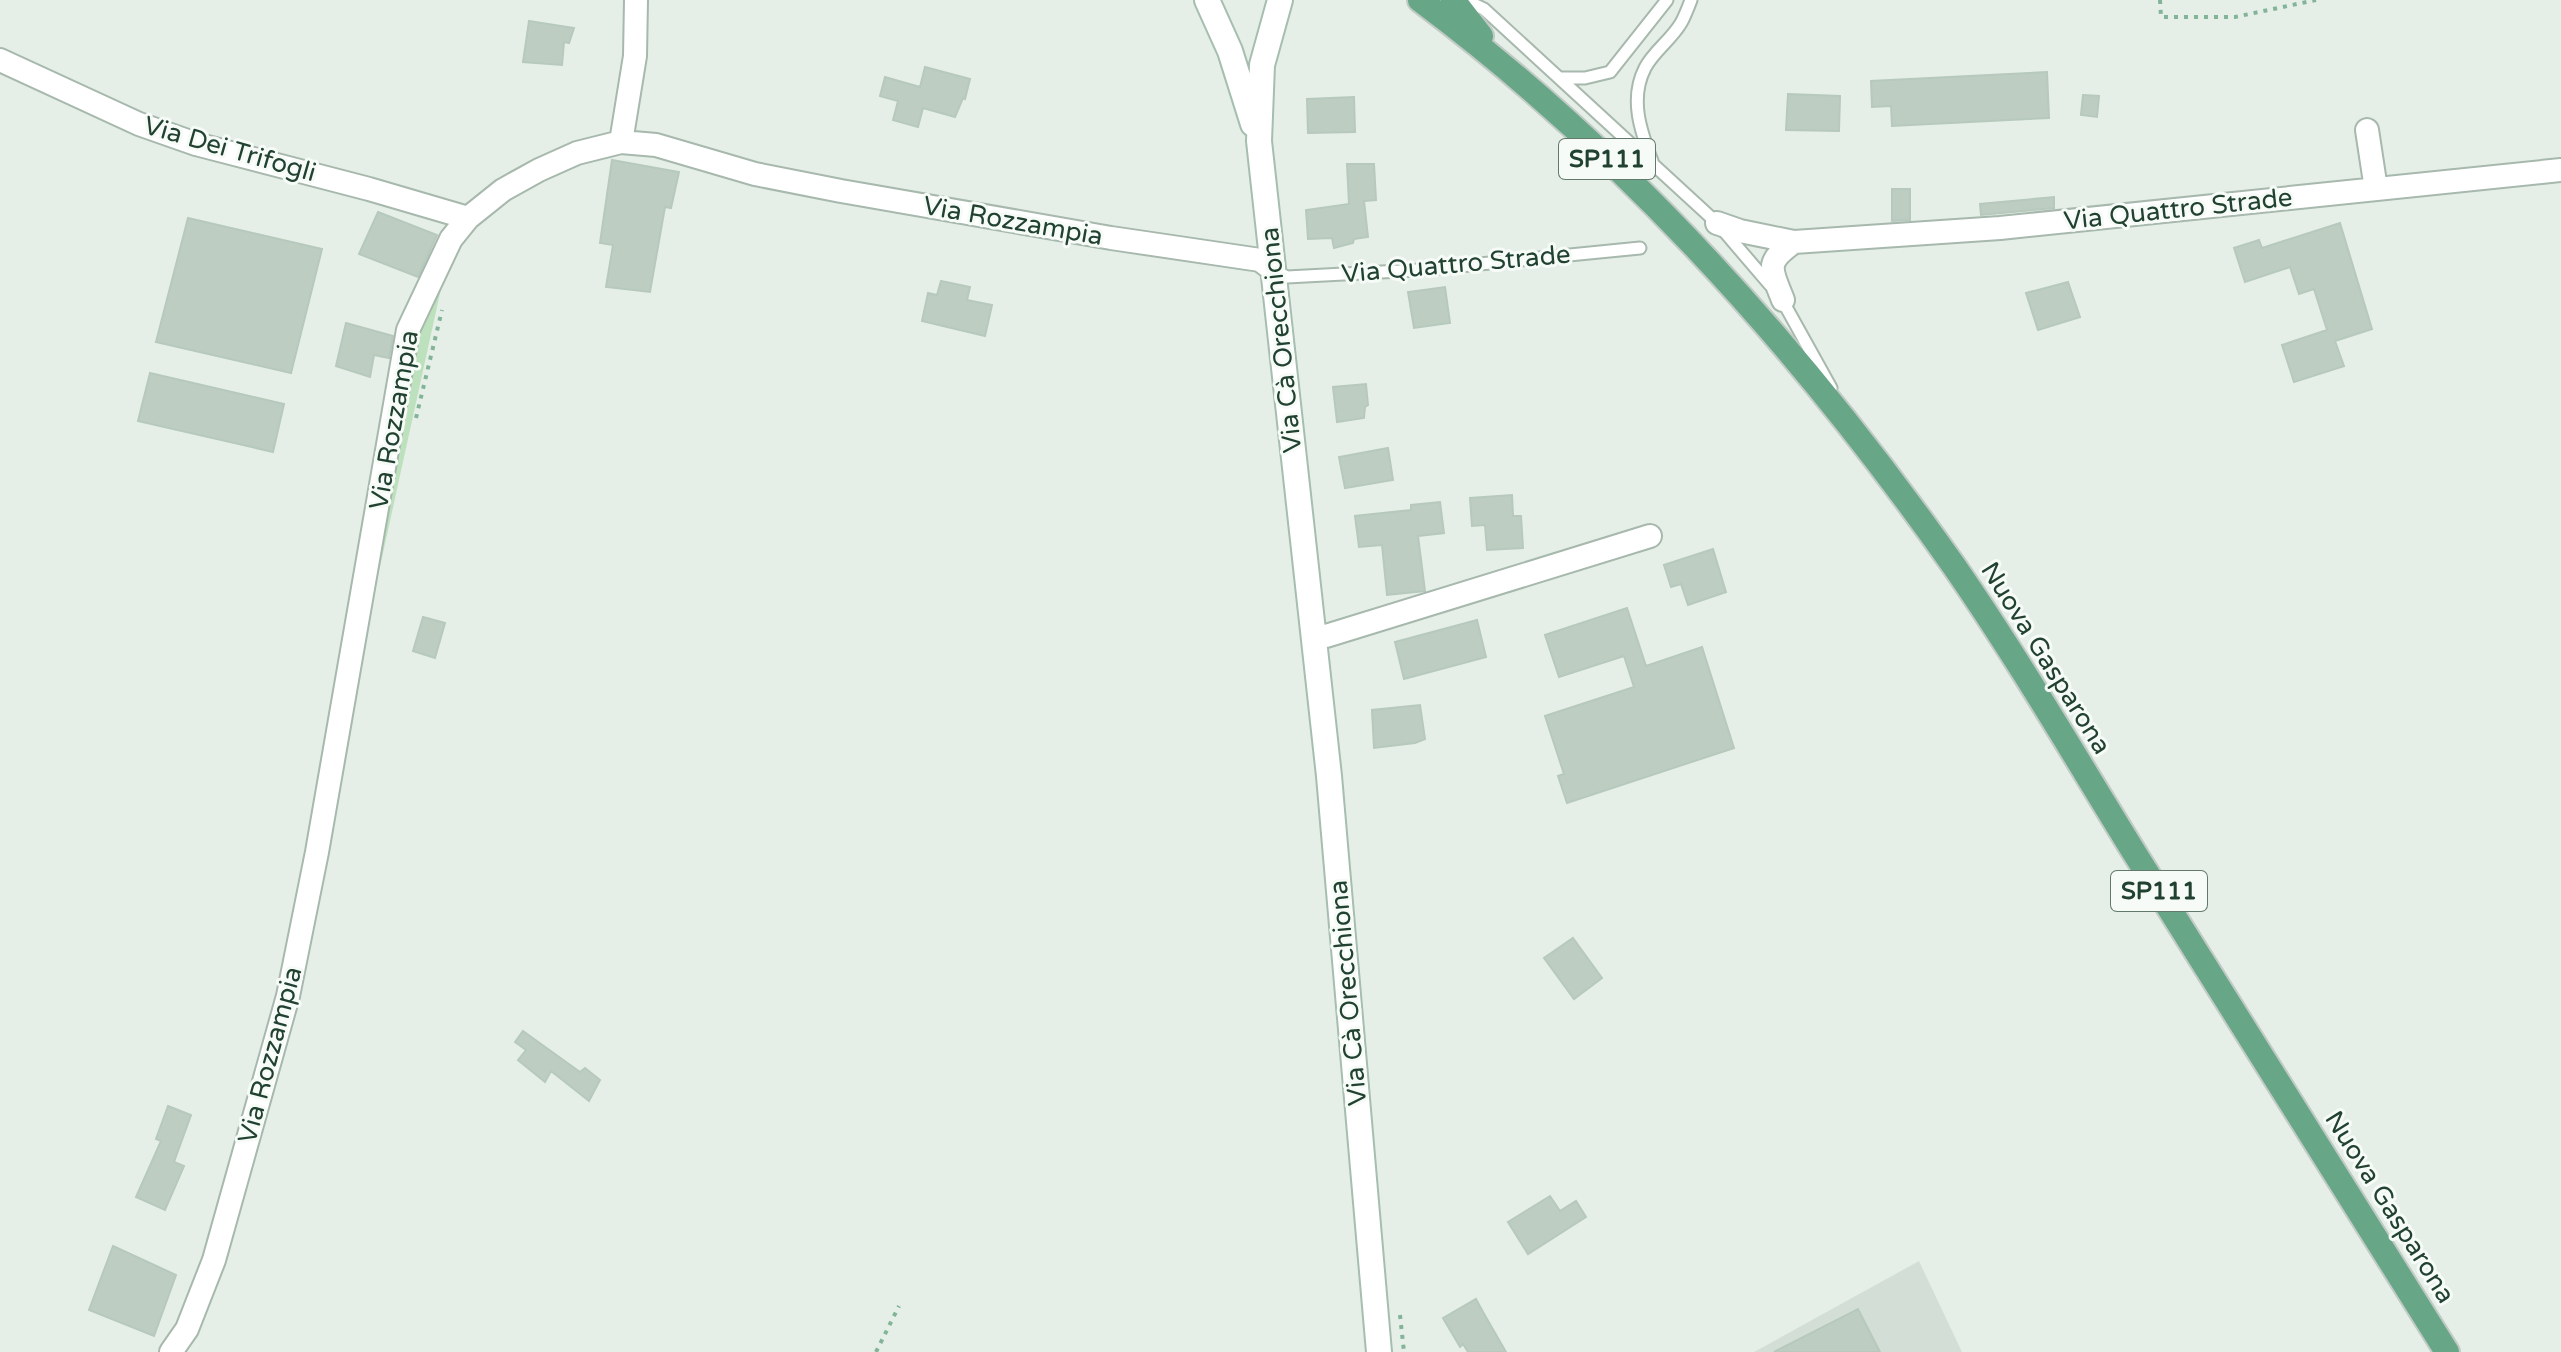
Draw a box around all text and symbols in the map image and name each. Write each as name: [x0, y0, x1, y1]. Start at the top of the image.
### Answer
street label: Via Dei Trifogli: [140, 110, 320, 188]
road number: SP111: [1559, 139, 1655, 179]
street label: Via Quattro Strade: [2062, 182, 2294, 236]
street label: Via Rozzampia: [921, 190, 1105, 252]
street label: Via Cà Orecchiona: [1254, 226, 1308, 454]
street label: Via Quattro Strade: [1340, 239, 1572, 289]
street label: Via Rozzampia: [363, 328, 425, 512]
street label: Nuova Gasparona: [1974, 556, 2118, 760]
road number: SP111: [2111, 871, 2207, 911]
street label: Via Cà Orecchiona: [1323, 879, 1373, 1107]
street label: Via Rozzampia: [231, 963, 309, 1147]
street label: Nuova Gasparona: [2318, 1105, 2462, 1309]

